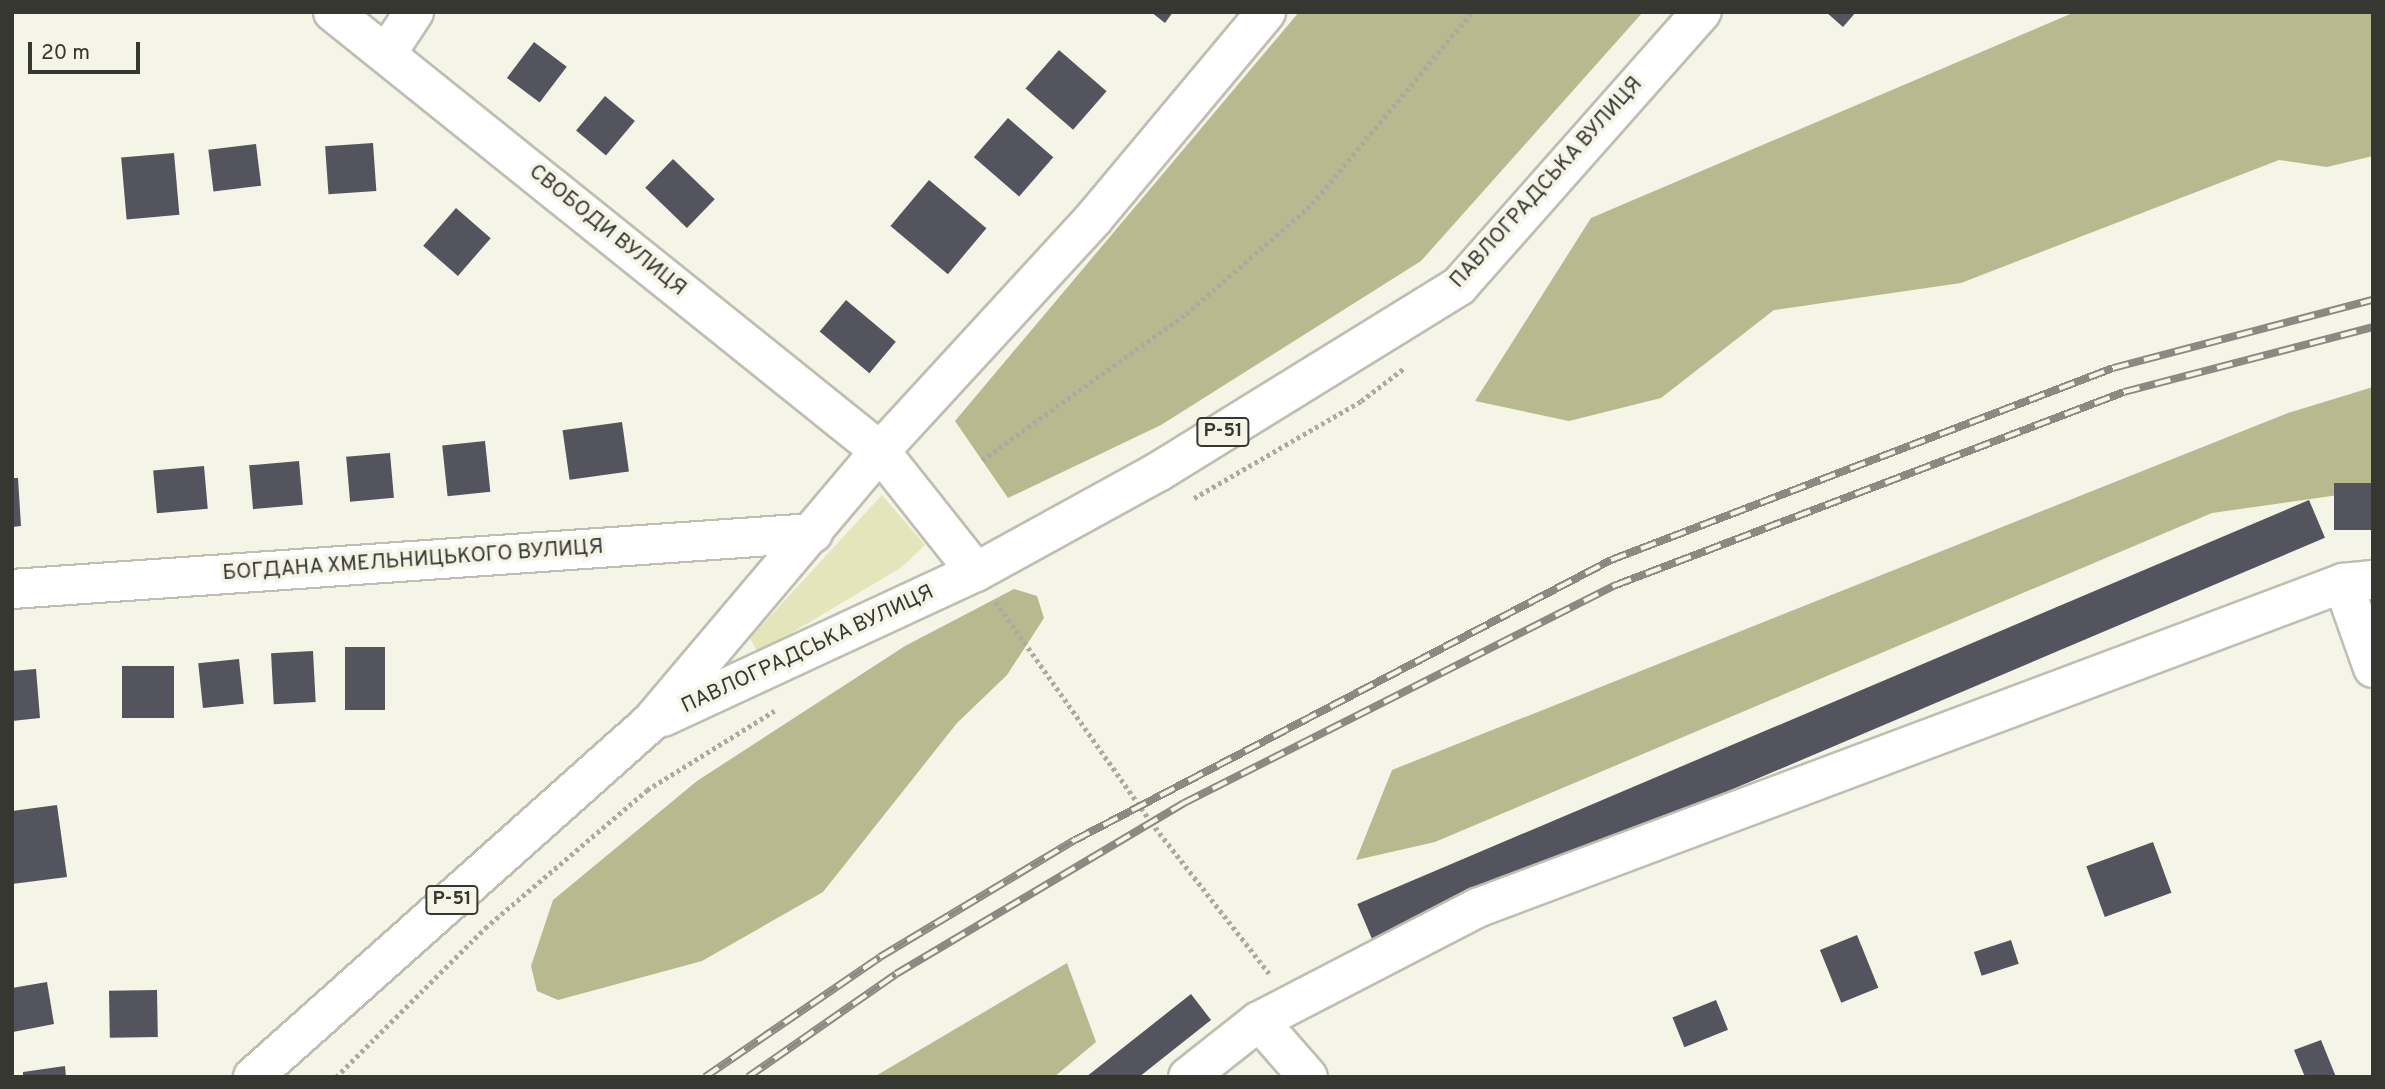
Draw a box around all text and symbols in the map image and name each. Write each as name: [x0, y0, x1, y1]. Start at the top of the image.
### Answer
scale bar: [32, 28, 144, 72]
text: 20 m: [41, 40, 90, 67]
street label: ПАВЛОГРАДСЬКА ВУЛИЦЯ: [1445, 72, 1649, 294]
street label: СВОБОДИ ВУЛИЦЯ: [523, 160, 691, 302]
road number: Р-51: [1195, 416, 1251, 448]
street label: БОГДАНА ХМЕЛЬНИЦЬКОГО ВУЛИЦЯ: [221, 535, 605, 587]
street label: ПАВЛОГРАДСЬКА ВУЛИЦЯ: [678, 580, 938, 720]
road number: Р-51: [424, 885, 480, 916]

